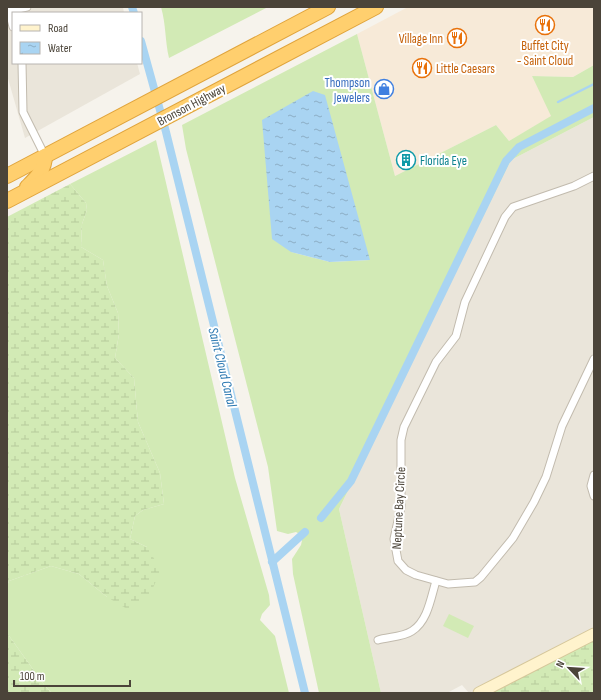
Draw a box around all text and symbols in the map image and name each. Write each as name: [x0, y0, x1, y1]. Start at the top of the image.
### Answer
legend: [12, 12, 142, 64]
restaurant icon: Buffet City - Saint Cloud: [534, 14, 556, 36]
text: Road: [48, 21, 68, 36]
restaurant icon: Village Inn: [446, 27, 468, 49]
place label: Village Inn: [399, 31, 443, 47]
place label: Buffet City - Saint Cloud: [517, 38, 573, 69]
text: Water: [48, 41, 72, 56]
restaurant icon: Little Caesars: [411, 57, 433, 79]
place label: Little Caesars: [436, 61, 495, 77]
place label: Thompson Jewelers: [325, 75, 370, 106]
shop icon: Thompson Jewelers: [373, 78, 395, 100]
street label: Bronson Highway: [155, 80, 228, 130]
building icon: Florida Eye: [395, 149, 417, 171]
place label: Florida Eye: [420, 153, 467, 169]
water label: Saint Cloud Canal: [204, 326, 241, 409]
street label: Neptune Bay Circle: [389, 466, 409, 550]
north arrow: [549, 648, 589, 688]
text: N: [553, 658, 568, 669]
scale bar: [14, 662, 130, 688]
text: 100 m: [20, 669, 45, 684]

